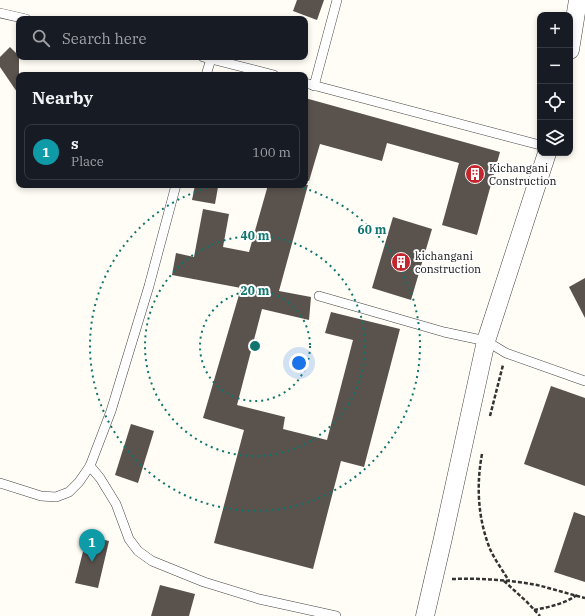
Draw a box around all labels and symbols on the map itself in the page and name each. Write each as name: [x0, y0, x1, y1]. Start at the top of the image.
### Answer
place label: Kichangani Construction: [489, 161, 557, 188]
building icon: Kichangani Construction: [464, 163, 486, 185]
text: 60 m: [358, 222, 387, 237]
text: 40 m: [241, 228, 270, 243]
place label: kichangani construction: [415, 249, 481, 276]
building icon: kichangani construction: [390, 251, 412, 273]
text: 20 m: [241, 283, 270, 298]
centre of rings: [248, 339, 262, 353]
your location: [289, 353, 309, 373]
pin: 1: [79, 529, 105, 562]

